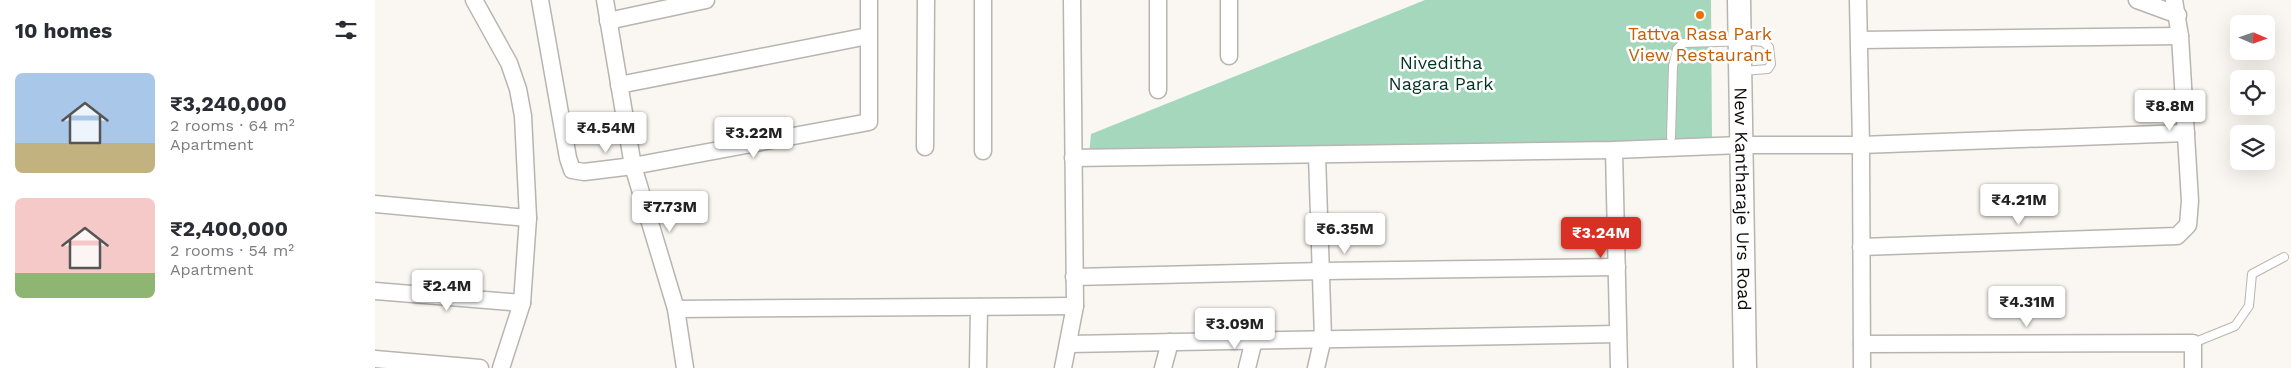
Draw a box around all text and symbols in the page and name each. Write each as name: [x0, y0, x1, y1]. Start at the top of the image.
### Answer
marker: Tattva Rasa Park View Restaurant: [1694, 9, 1706, 21]
north arrow: [2230, 15, 2275, 60]
map controls: [2230, 15, 2275, 170]
icon: filters: [332, 16, 360, 44]
text: 10 homes: [15, 18, 112, 43]
place label: Tattva Rasa Park View Restaurant: [1628, 23, 1772, 65]
park label: Niveditha Nagara Park: [1389, 52, 1493, 94]
button: locate: [2230, 70, 2275, 115]
street label: New Kantharaje Urs Road: [1730, 87, 1755, 311]
pin: ₹8.8M: [2135, 90, 2205, 132]
text: ₹3,240,000: [170, 91, 287, 116]
icon: home: [55, 93, 115, 153]
text: ₹8.8M: [2146, 96, 2194, 115]
pin: ₹4.54M: [565, 112, 647, 154]
text: 2 rooms · 64 m²: [170, 116, 295, 135]
pin: ₹3.22M: [713, 116, 795, 159]
text: ₹4.54M: [577, 118, 635, 137]
text: ₹3.22M: [725, 123, 783, 142]
button: layers: [2230, 125, 2275, 170]
text: Apartment: [170, 135, 253, 154]
pin: ₹4.21M: [1978, 184, 2060, 226]
pin: ₹7.73M: [629, 190, 711, 233]
text: ₹4.21M: [1991, 190, 2047, 209]
text: ₹7.73M: [643, 197, 697, 216]
pin: ₹6.35M: [1304, 212, 1386, 255]
text: ₹2,400,000: [170, 216, 288, 241]
pin: ₹3.24M: [1560, 216, 1642, 259]
icon: home: [55, 218, 115, 278]
text: ₹6.35M: [1316, 219, 1374, 238]
text: ₹3.24M: [1572, 223, 1630, 242]
text: 2 rooms · 54 m²: [170, 241, 294, 260]
text: Apartment: [170, 260, 253, 279]
pin: ₹2.4M: [412, 270, 482, 312]
text: ₹2.4M: [423, 276, 471, 295]
pin: ₹4.31M: [1986, 286, 2068, 328]
text: ₹4.31M: [1999, 292, 2055, 311]
pin: ₹3.09M: [1194, 308, 1276, 350]
text: ₹3.09M: [1206, 314, 1264, 333]

